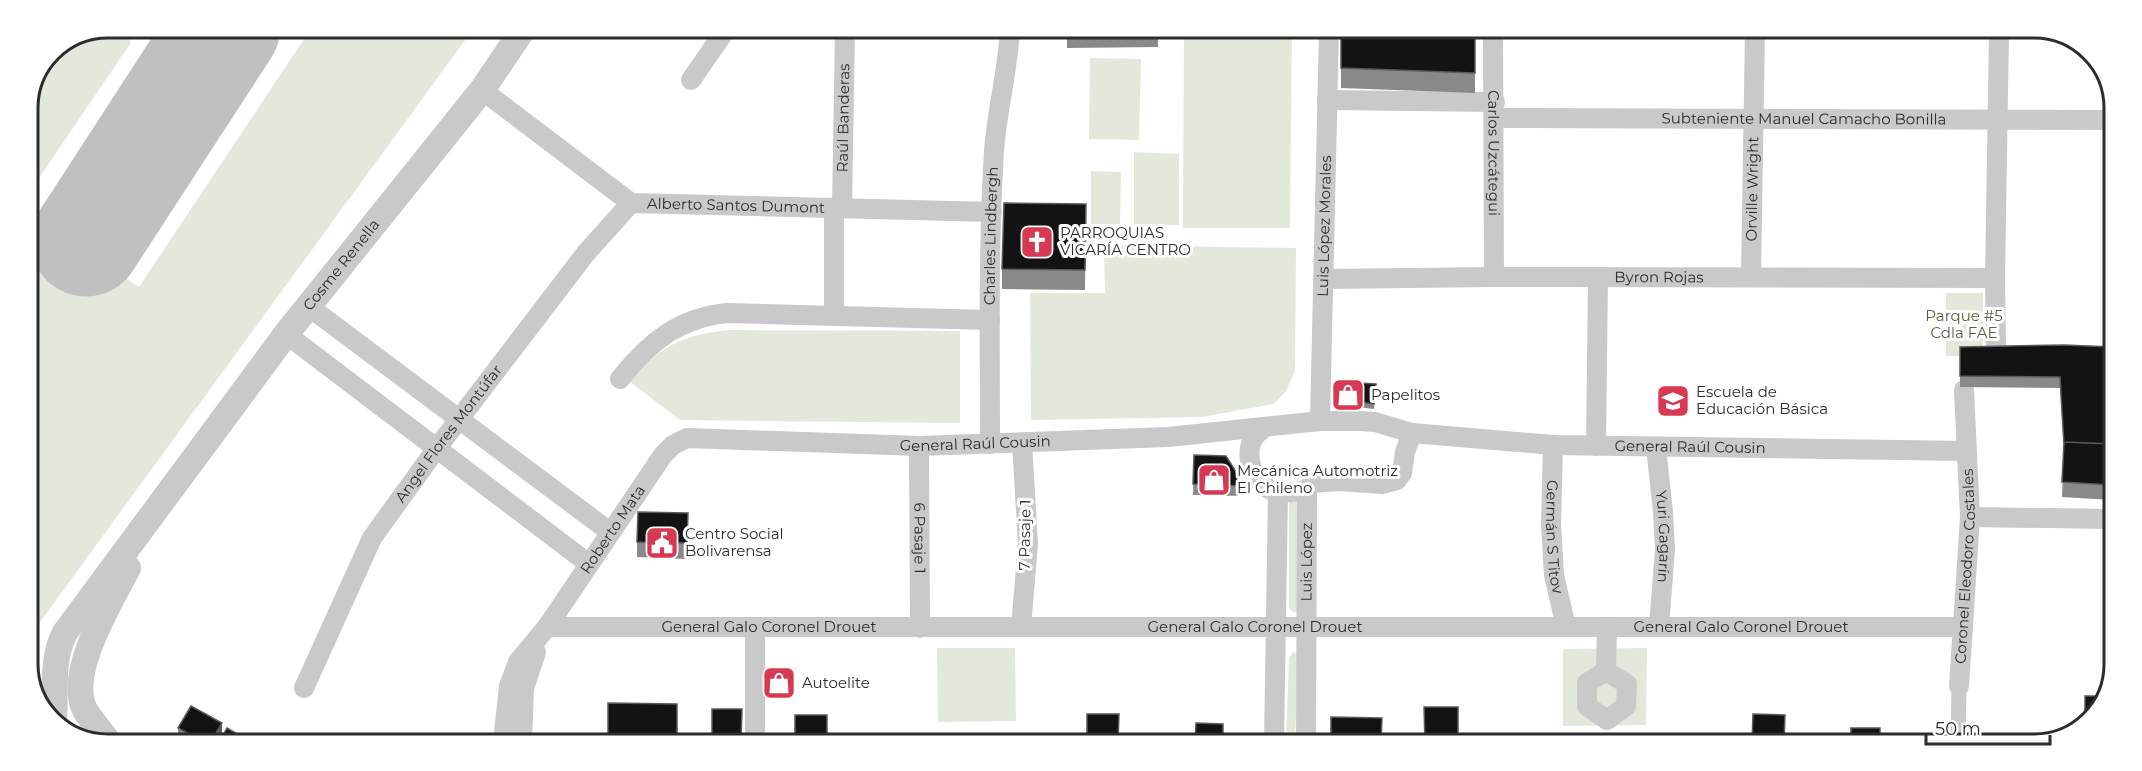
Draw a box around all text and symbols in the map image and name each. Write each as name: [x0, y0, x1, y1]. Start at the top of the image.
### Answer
street label: Raúl Banderas: [833, 63, 853, 173]
street label: Carlos Uzcátegui: [1484, 90, 1504, 216]
street label: Subteniente Manuel Camacho Bonilla: [1662, 109, 1946, 128]
street label: Orville Wright: [1742, 136, 1762, 242]
street label: Luis López Morales: [1313, 155, 1335, 297]
street label: Charles Lindbergh: [980, 166, 1002, 305]
street label: Alberto Santos Dumont: [647, 193, 825, 217]
street label: Cosme Renella: [299, 215, 384, 314]
place label: PARROQUIAS VICARÍA CENTRO: [1060, 223, 1191, 259]
church icon: PARROQUIAS VICARÍA CENTRO: [1019, 224, 1055, 260]
street label: Byron Rojas: [1614, 267, 1704, 286]
park label: Parque #5 Cdla FAE: [1925, 306, 2003, 342]
street label: Angel Flores Montúfar: [391, 361, 506, 506]
shop icon: Papelitos: [1330, 377, 1366, 413]
place label: Escuela de Educación Básica: [1696, 382, 1828, 418]
school or university icon: Escuela de Educación Básica: [1655, 383, 1691, 419]
place label: Papelitos: [1371, 385, 1440, 404]
street label: General Raúl Cousin: [899, 431, 1051, 455]
street label: General Raúl Cousin: [1614, 436, 1766, 457]
place label: Mecánica Automotriz El Chileno: [1237, 461, 1398, 497]
shop icon: Mecánica Automotriz El Chileno: [1196, 462, 1232, 498]
street label: Coronel Eleodoro Costales: [1950, 468, 1979, 664]
street label: Germán S Titov: [1542, 480, 1568, 596]
street label: Roberto Mata: [576, 481, 649, 577]
street label: Yuri Gagarín: [1652, 489, 1675, 584]
street label: 7 Pasaje 1: [1014, 499, 1035, 571]
street label: 6 Pasaje 1: [910, 502, 930, 574]
street label: Luis López: [1297, 522, 1316, 602]
place label: Centro Social Bolivarensa: [685, 524, 784, 560]
public building icon: Centro Social Bolivarensa: [644, 525, 680, 561]
street label: General Galo Coronel Drouet: [662, 617, 876, 636]
street label: General Galo Coronel Drouet: [1148, 617, 1362, 636]
street label: General Galo Coronel Drouet: [1634, 617, 1848, 636]
shop icon: Autoelite: [761, 665, 797, 701]
place label: Autoelite: [802, 673, 870, 692]
scale bar: [1926, 708, 2050, 746]
text: 50 m: [1935, 718, 1981, 740]

